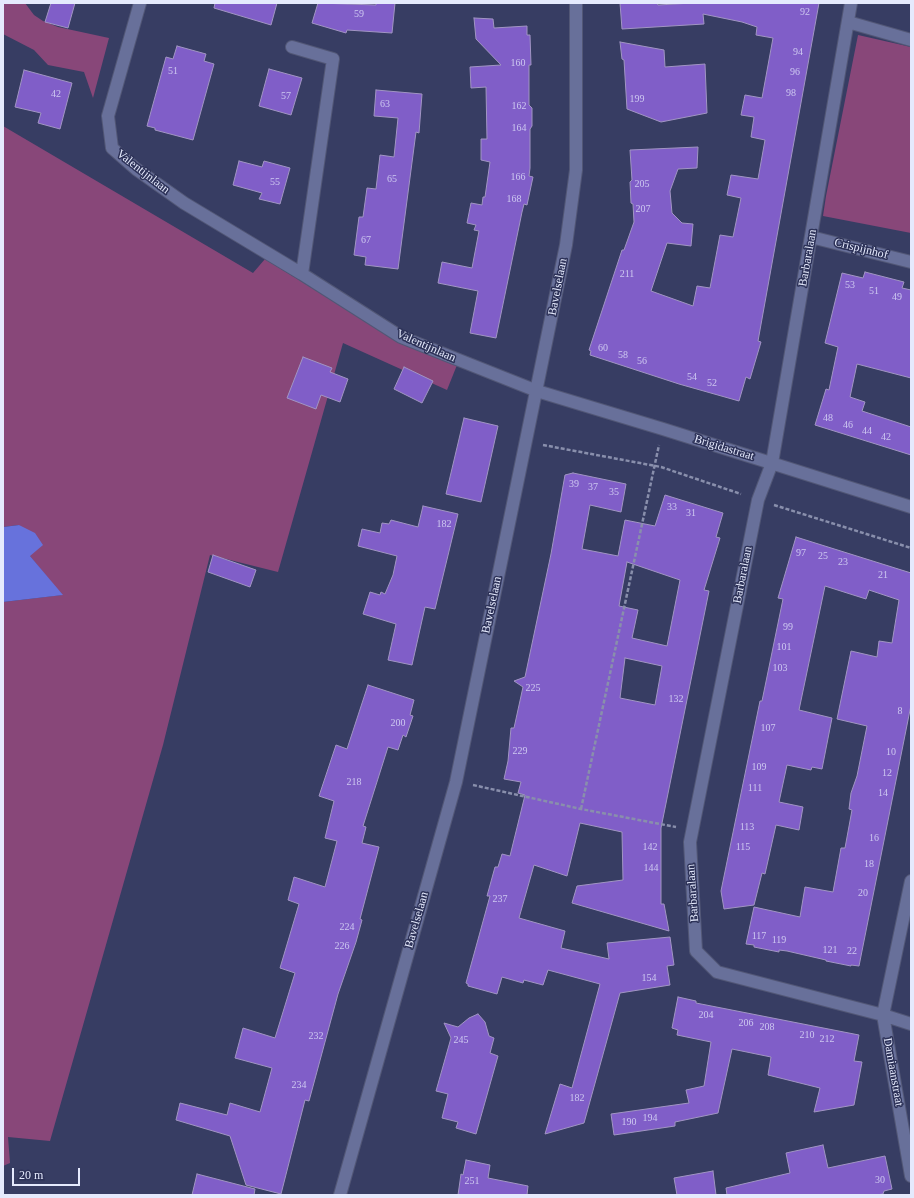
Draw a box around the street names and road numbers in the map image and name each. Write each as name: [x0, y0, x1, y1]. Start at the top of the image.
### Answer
street label: Valentijnlaan: [114, 147, 172, 197]
street label: Barbaralaan: [796, 228, 820, 288]
street label: Crispijnhof: [833, 235, 889, 263]
street label: Bavelselaan: [545, 257, 571, 317]
street label: Valentijnlaan: [394, 327, 458, 365]
street label: Brigidastraat: [692, 432, 756, 464]
street label: Barbaralaan: [730, 545, 756, 605]
street label: Bavelselaan: [479, 575, 505, 635]
street label: Barbaralaan: [684, 864, 702, 922]
street label: Bavelselaan: [402, 890, 432, 950]
street label: Damiaanstraat: [880, 1037, 906, 1107]

